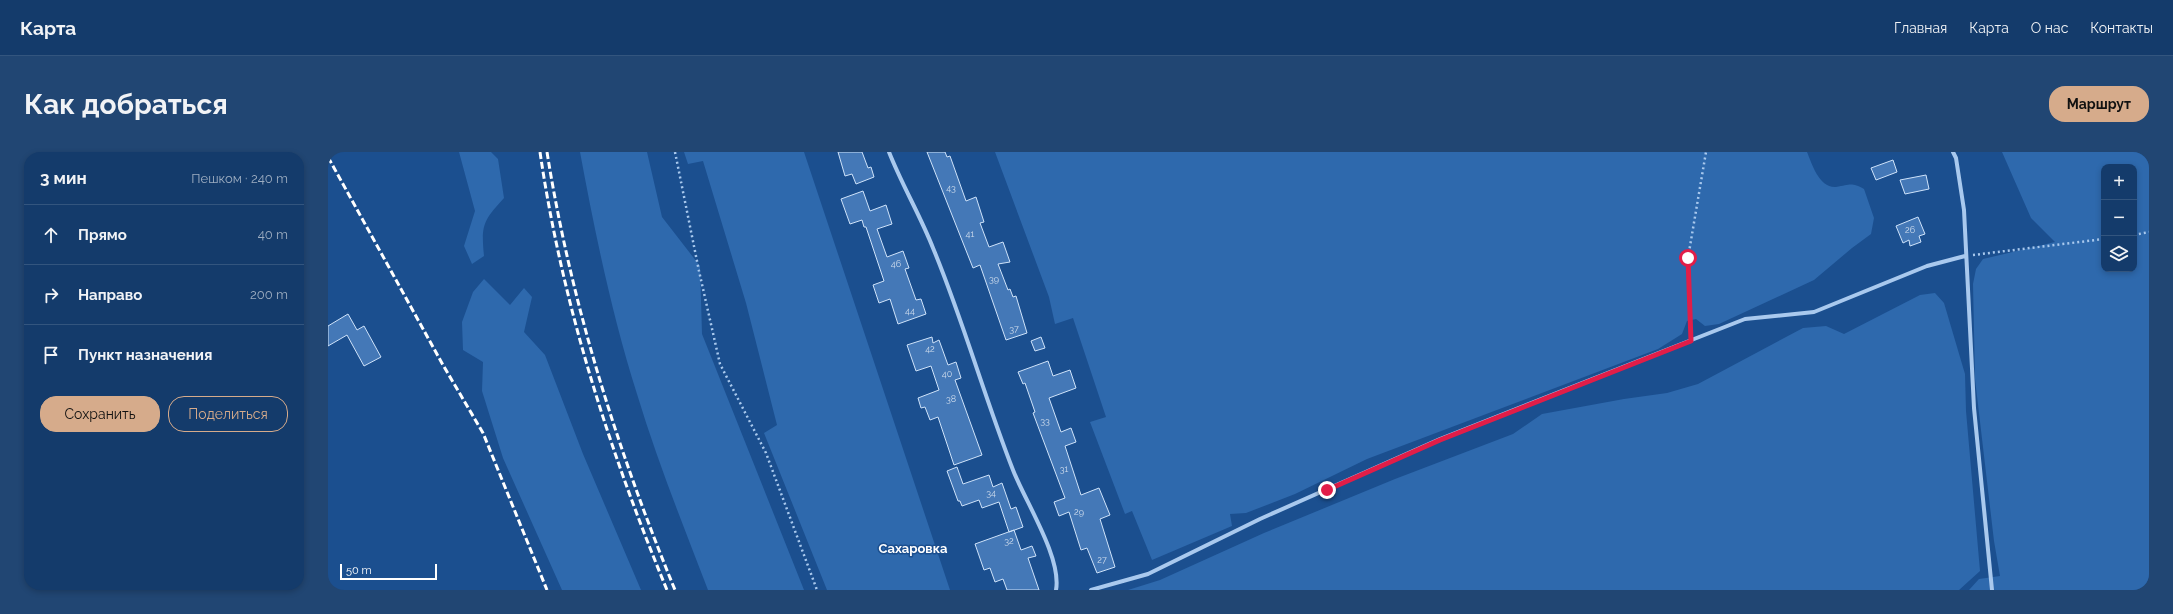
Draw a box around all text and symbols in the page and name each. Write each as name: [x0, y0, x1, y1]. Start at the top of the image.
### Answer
text: Карта: [20, 17, 76, 39]
text: Главная: [1894, 20, 1947, 36]
text: Карта: [1969, 20, 2009, 36]
text: О нас: [2031, 20, 2068, 36]
text: Контакты: [2090, 20, 2153, 36]
button: Маршрут: [2049, 86, 2149, 122]
text: Как добраться: [24, 88, 228, 121]
map controls: [2101, 164, 2137, 272]
button: +: [2101, 164, 2137, 200]
text: 3 мин: [40, 168, 87, 188]
text: Пешком · 240 m: [191, 171, 288, 186]
house number: 43: [946, 183, 956, 193]
button: −: [2101, 200, 2137, 236]
icon: ahead: [40, 224, 62, 246]
house number: 26: [1905, 225, 1916, 235]
text: Прямо: [78, 226, 127, 244]
text: 40 m: [258, 227, 288, 242]
house number: 41: [966, 229, 975, 239]
button: layers: [2101, 236, 2137, 272]
route start: [1679, 249, 1697, 267]
house number: 46: [891, 259, 902, 269]
house number: 39: [989, 274, 999, 284]
icon: right: [40, 284, 62, 306]
text: Направо: [78, 286, 142, 304]
text: 200 m: [250, 287, 288, 302]
house number: 44: [905, 306, 915, 316]
house number: 37: [1009, 324, 1019, 334]
icon: arrive: [40, 344, 62, 366]
house number: 42: [925, 344, 935, 354]
text: Пункт назначения: [78, 346, 212, 364]
house number: 40: [942, 369, 953, 379]
house number: 38: [946, 394, 956, 404]
button: Сохранить: [40, 396, 160, 432]
button: Поделиться: [168, 396, 288, 432]
house number: 33: [1040, 416, 1050, 426]
house number: 31: [1060, 464, 1068, 474]
route end: [1318, 481, 1336, 499]
house number: 34: [986, 488, 996, 498]
house number: 29: [1074, 507, 1084, 517]
house number: 32: [1004, 536, 1014, 546]
district label: Сахаровка: [879, 541, 948, 556]
house number: 27: [1097, 555, 1107, 565]
scale bar: [340, 562, 437, 581]
text: 50 m: [346, 564, 372, 577]

